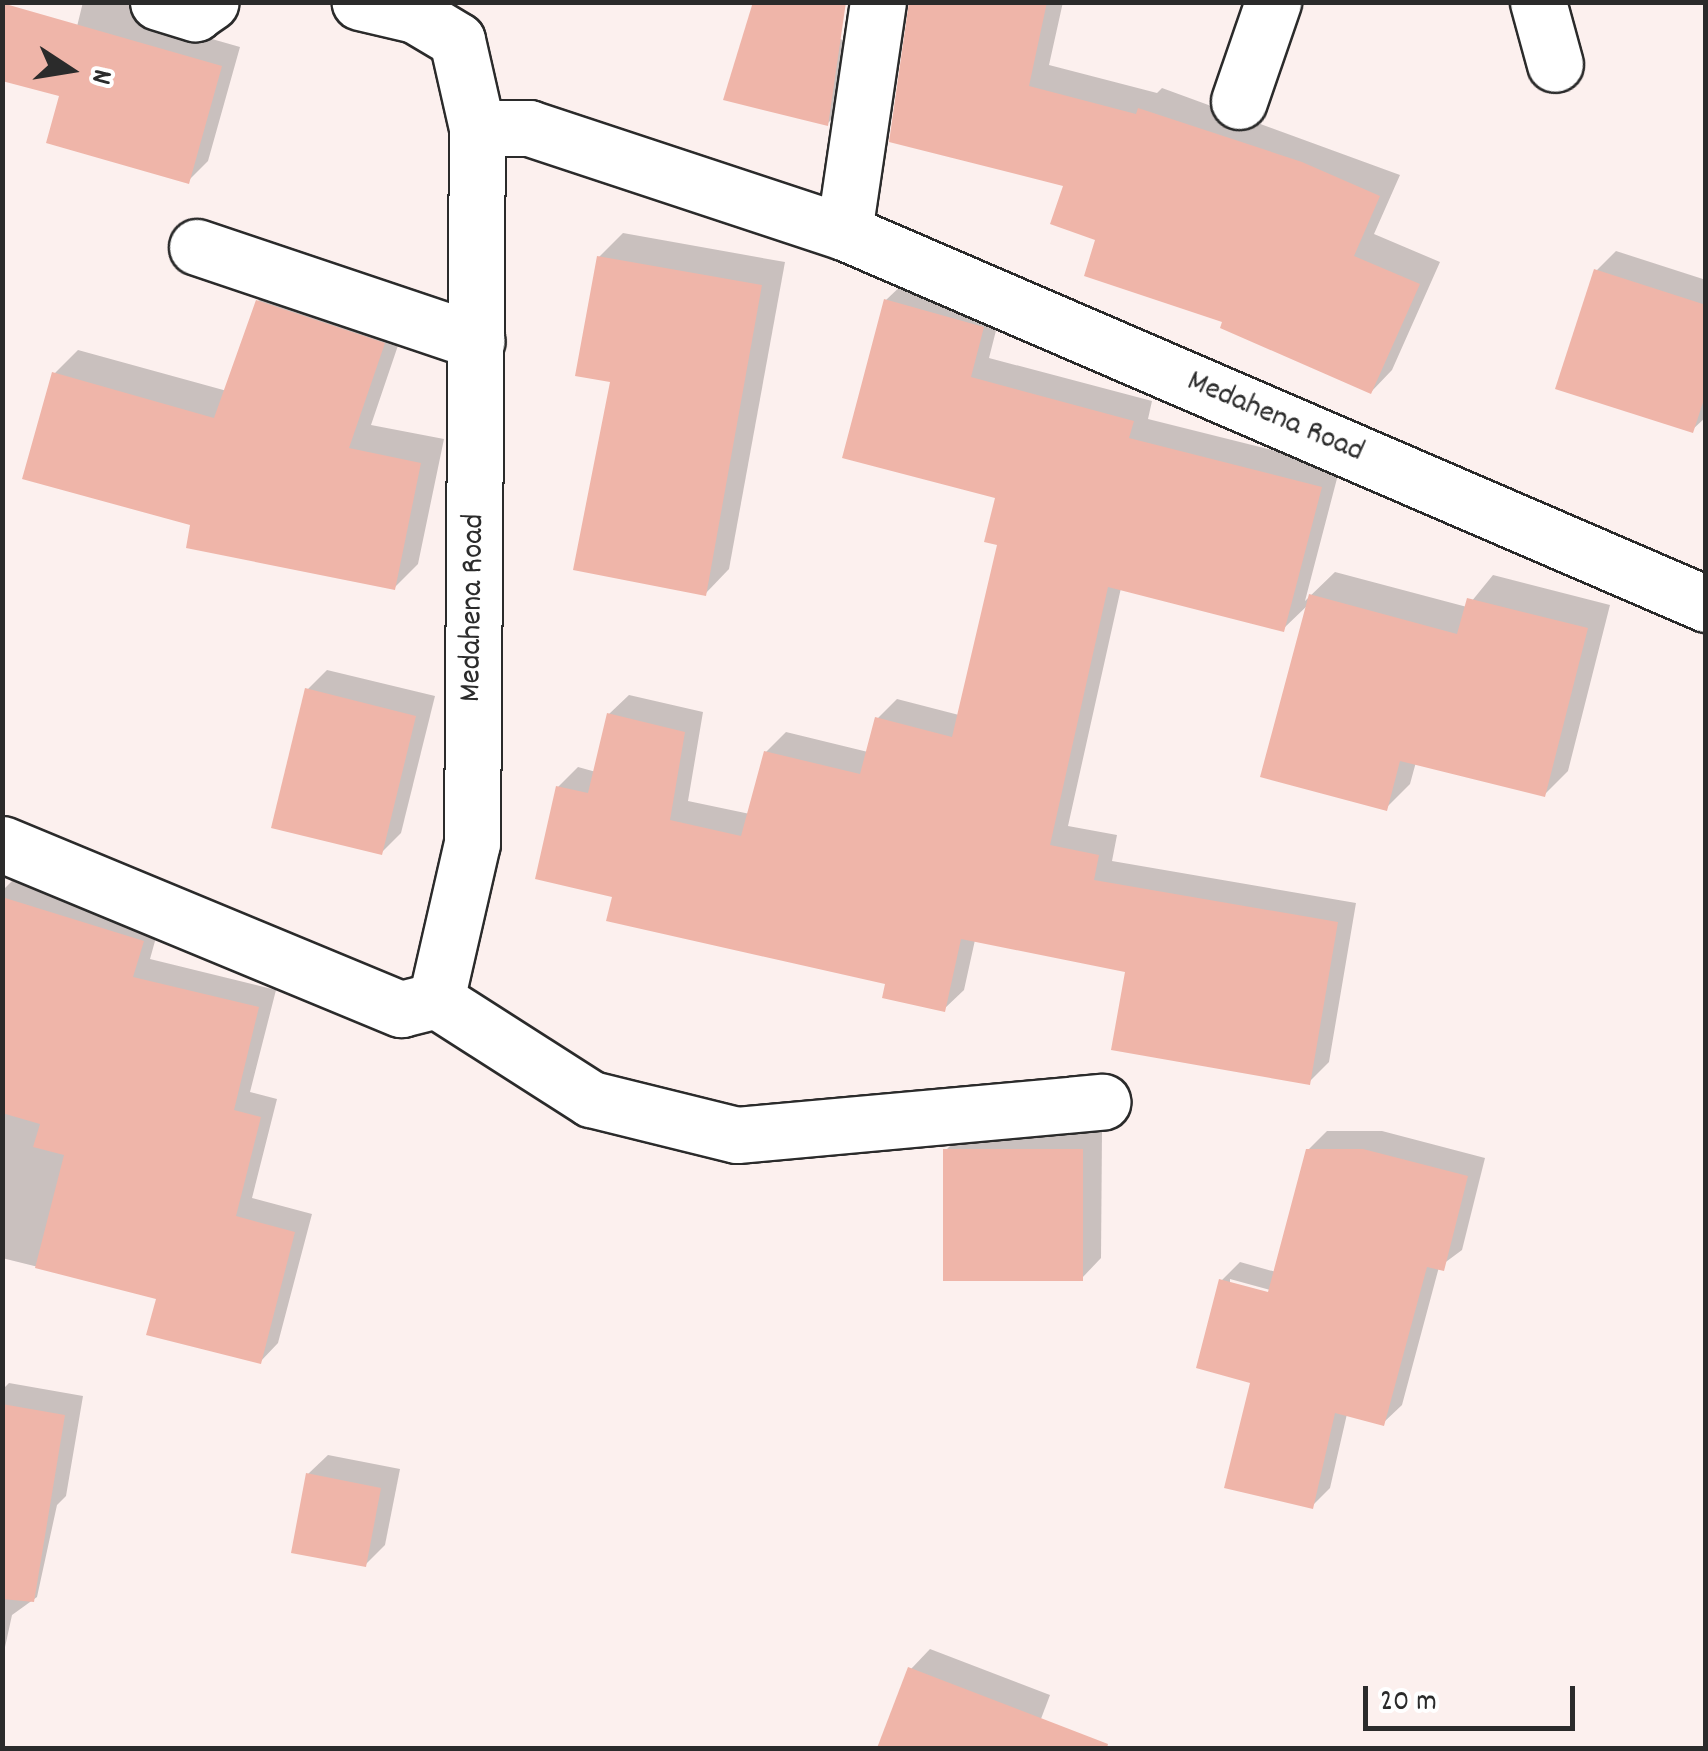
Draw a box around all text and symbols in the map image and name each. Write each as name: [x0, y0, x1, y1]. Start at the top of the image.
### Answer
north arrow: [20, 20, 120, 120]
text: N: [78, 65, 120, 87]
street label: Medahena Road: [1181, 363, 1369, 473]
street label: Medahena Road: [453, 513, 495, 703]
scale bar: [1368, 1666, 1580, 1728]
text: 20 m: [1380, 1682, 1437, 1725]

